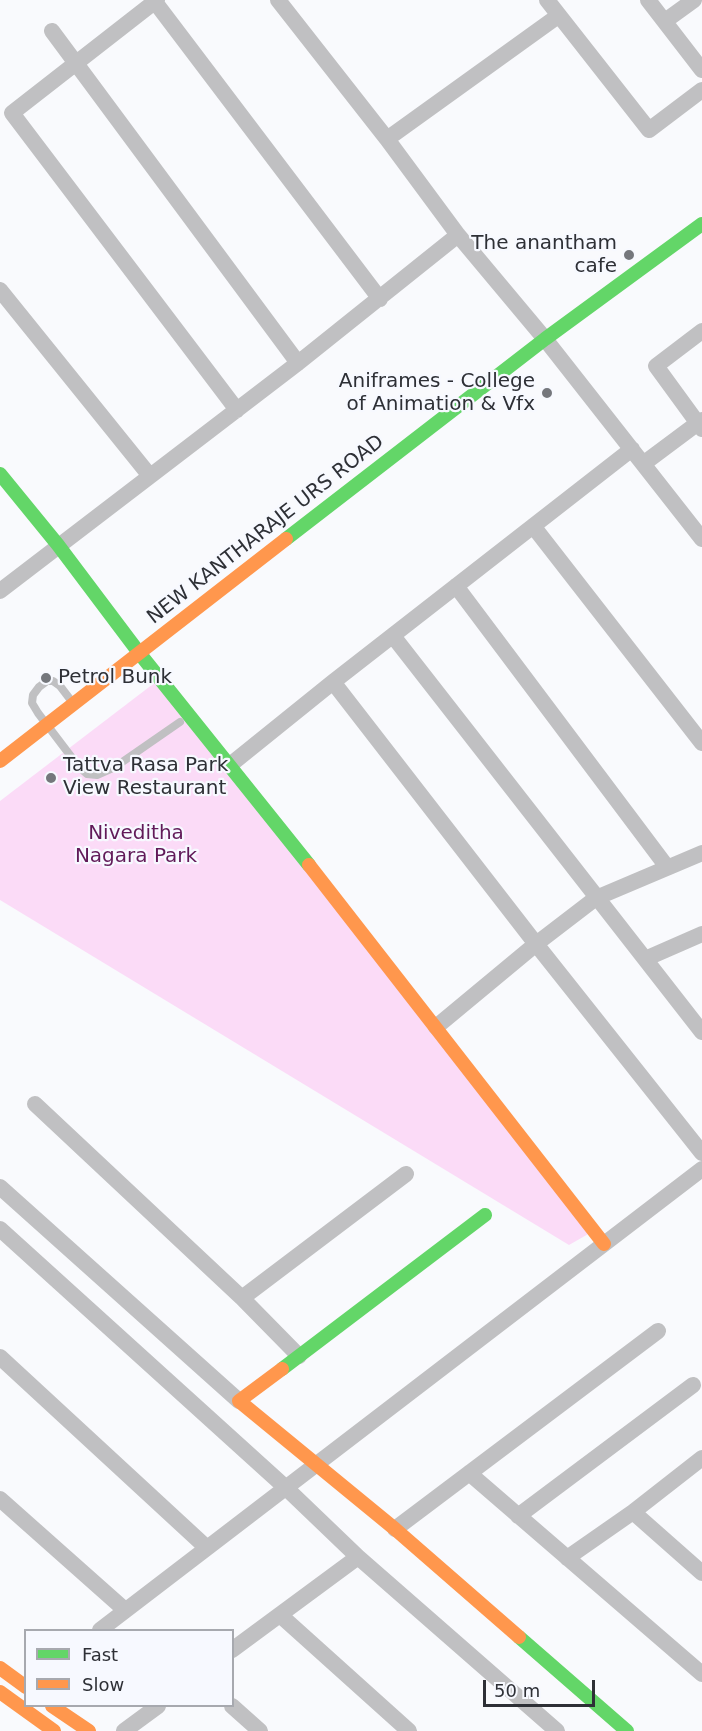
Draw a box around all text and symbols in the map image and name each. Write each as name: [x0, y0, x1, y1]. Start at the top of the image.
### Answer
place label: The anantham cafe: [471, 232, 617, 279]
marker: The anantham cafe: [622, 248, 636, 262]
place label: Aniframes - College of Animation & Vfx: [339, 370, 535, 417]
marker: Aniframes - College of Animation & Vfx: [540, 386, 554, 400]
street label: NEW KANTHARAJE URS ROAD: [143, 430, 389, 630]
place label: Petrol Bunk: [58, 666, 172, 690]
marker: Petrol Bunk: [39, 671, 53, 685]
place label: Tattva Rasa Park View Restaurant: [63, 754, 228, 801]
marker: Tattva Rasa Park View Restaurant: [44, 771, 58, 785]
park label: Niveditha Nagara Park: [75, 822, 197, 869]
legend: [24, 1629, 234, 1707]
text: Fast: [82, 1644, 118, 1665]
scale bar: [486, 1668, 598, 1706]
text: Slow: [82, 1674, 124, 1695]
text: 50 m: [494, 1680, 540, 1701]

